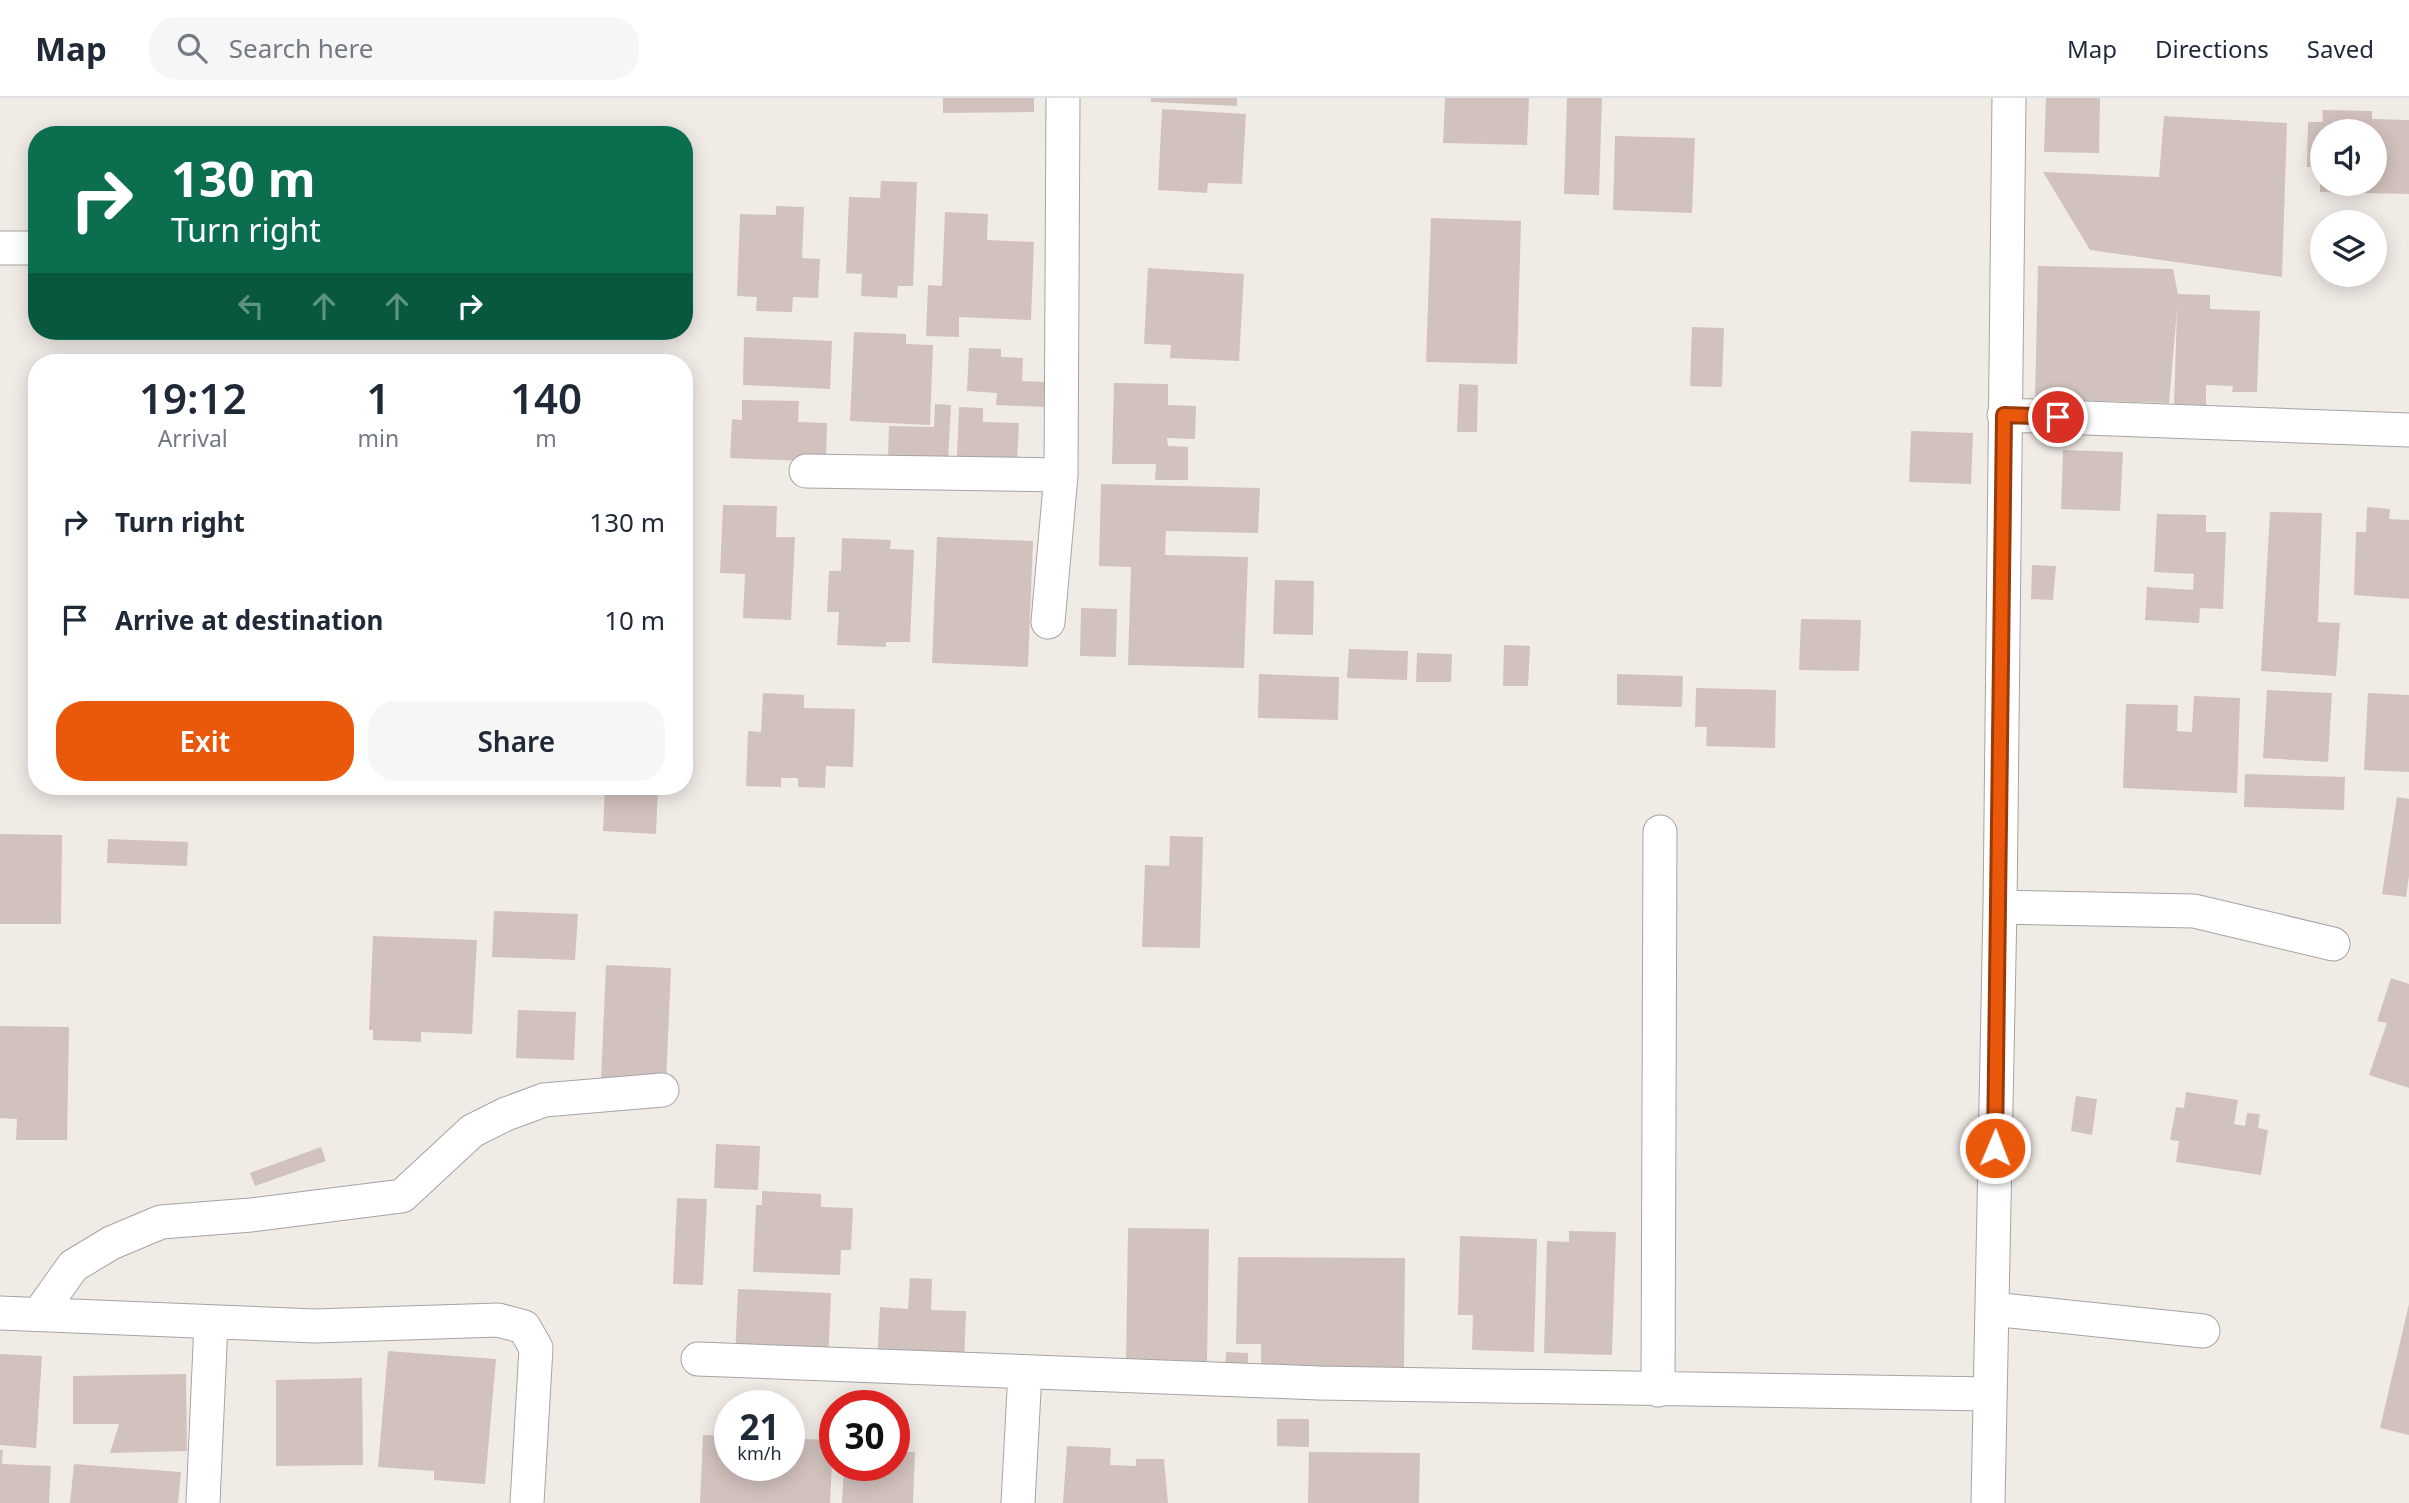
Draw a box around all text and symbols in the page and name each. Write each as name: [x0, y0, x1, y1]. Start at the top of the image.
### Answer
search box: [149, 17, 639, 80]
text: Map: [35, 26, 107, 71]
icon: search: [173, 29, 211, 67]
text: Search here: [229, 30, 373, 66]
text: Map: [2067, 32, 2117, 65]
text: Directions: [2155, 32, 2269, 65]
text: Saved: [2307, 32, 2374, 65]
map controls: [2310, 119, 2387, 287]
button: sound: [2310, 119, 2387, 196]
text: 130 m: [171, 145, 316, 211]
icon: right: [56, 154, 147, 245]
text: Turn right: [171, 208, 321, 251]
button: layers: [2310, 210, 2387, 287]
icon: left: [232, 287, 270, 325]
icon: ahead: [305, 287, 343, 325]
icon: ahead: [378, 287, 416, 325]
icon: right: [451, 287, 489, 325]
text: 19:12: [139, 369, 247, 426]
text: 1: [366, 369, 390, 426]
text: 140: [510, 369, 582, 426]
pin: [2028, 387, 2088, 447]
icon: arrive: [2039, 398, 2077, 436]
text: Arrival: [158, 422, 228, 454]
text: min: [357, 422, 399, 454]
text: m: [535, 422, 557, 454]
icon: right: [56, 503, 94, 541]
text: Turn right: [115, 504, 245, 540]
text: 130 m: [589, 504, 665, 540]
icon: arrive: [56, 601, 94, 639]
text: Arrive at destination: [115, 602, 384, 638]
text: 10 m: [604, 602, 665, 638]
button: Exit: [56, 701, 354, 781]
button: Share: [368, 701, 665, 781]
position arrow: [1958, 1111, 2032, 1185]
speed limit sign: 30: [819, 1390, 910, 1481]
text: 21: [739, 1403, 780, 1450]
text: km/h: [737, 1441, 782, 1465]

